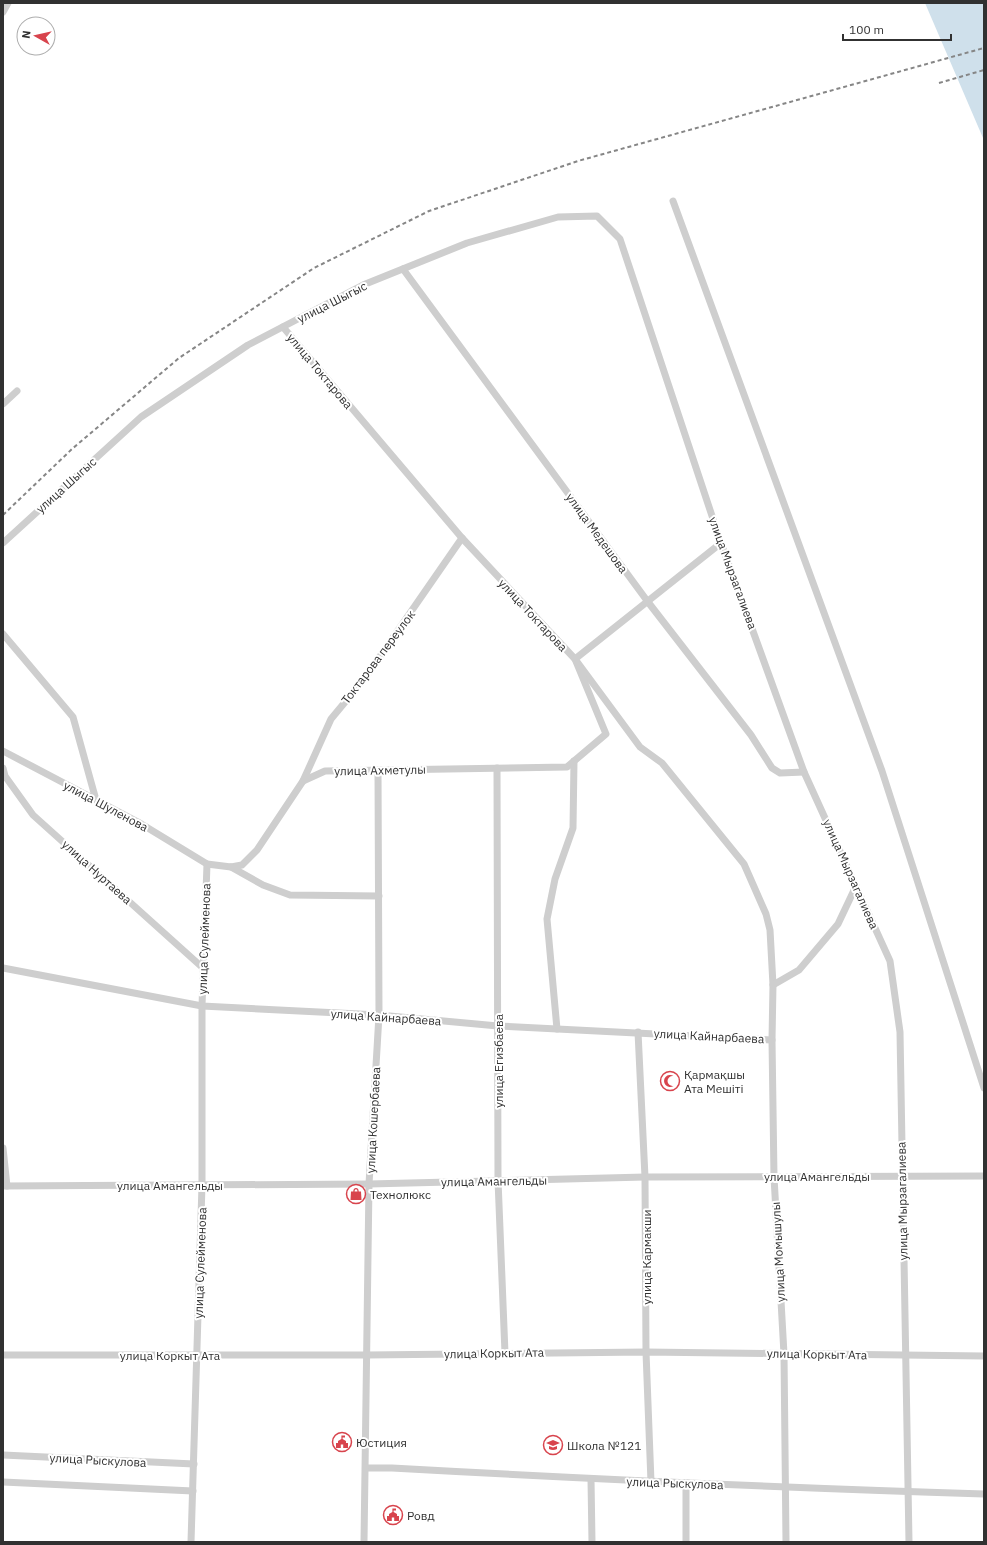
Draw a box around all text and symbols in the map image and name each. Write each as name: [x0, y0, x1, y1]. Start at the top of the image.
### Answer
north arrow: [16, 16, 56, 56]
scale bar: [843, 16, 951, 42]
text: 100 m: [849, 22, 884, 37]
text: N: [19, 30, 34, 40]
street label: улица Шыгыс: [295, 278, 369, 326]
street label: улица Токтарова: [284, 330, 356, 412]
street label: улица Шыгыс: [33, 454, 99, 516]
street label: улица Медешова: [563, 490, 631, 577]
street label: улица Мырзагалиева: [706, 515, 761, 632]
street label: улица Токтарова: [495, 575, 571, 655]
street label: Токтарова переулок: [338, 607, 418, 707]
street label: улица Ахметулы: [334, 762, 426, 778]
street label: улица Шуленова: [61, 777, 151, 835]
street label: улица Мырзагалиева: [820, 817, 882, 932]
street label: улица Нуртаева: [59, 837, 135, 908]
street label: улица Сулейменова: [195, 882, 213, 995]
street label: улица Кайнарбаева: [330, 1006, 442, 1028]
street label: улица Егизбаева: [491, 1013, 506, 1108]
street label: улица Кайнарбаева: [653, 1026, 765, 1046]
street label: улица Кошербаева: [363, 1066, 383, 1174]
place label: Қармақшы Ата Мешіті: [684, 1067, 745, 1096]
mosque icon: Қармақшы Ата Мешіті: [659, 1070, 681, 1092]
street label: улица Мырзагалиева: [893, 1141, 911, 1261]
street label: улица Амангельды: [764, 1169, 870, 1184]
street label: улица Амангельды: [441, 1173, 547, 1189]
street label: улица Амангельды: [117, 1178, 223, 1193]
shop icon: Технолюкс: [345, 1183, 367, 1205]
place label: Технолюкс: [370, 1187, 431, 1202]
street label: улица Момышулы: [768, 1201, 788, 1303]
street label: улица Сулейменова: [191, 1206, 209, 1319]
street label: улица Кармакши: [639, 1209, 654, 1305]
street label: улица Коркыт Ата: [444, 1345, 545, 1361]
street label: улица Коркыт Ата: [767, 1346, 868, 1362]
street label: улица Коркыт Ата: [120, 1348, 221, 1363]
public building icon: Юстиция: [331, 1431, 353, 1453]
school or university icon: Школа №121: [542, 1434, 564, 1456]
place label: Юстиция: [356, 1435, 407, 1450]
place label: Школа №121: [567, 1438, 642, 1453]
street label: улица Рыскулова: [49, 1450, 147, 1470]
street label: улица Рыскулова: [626, 1474, 724, 1492]
public building icon: Ровд: [382, 1504, 404, 1526]
place label: Ровд: [407, 1508, 435, 1523]

